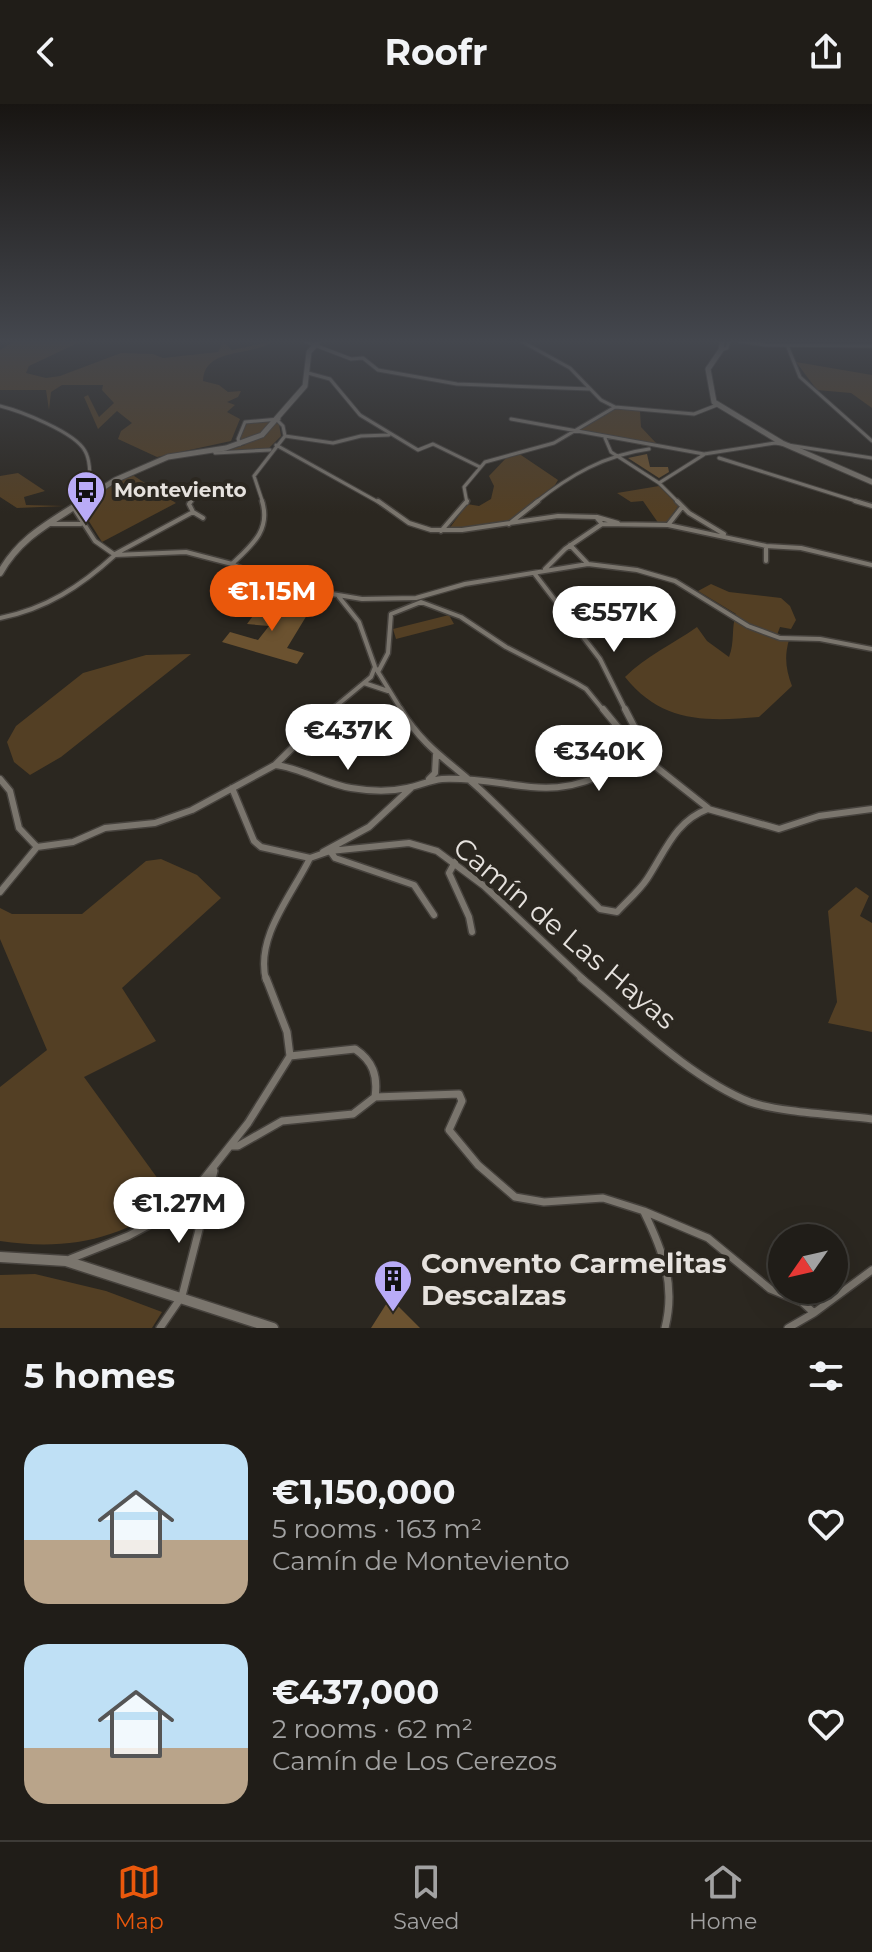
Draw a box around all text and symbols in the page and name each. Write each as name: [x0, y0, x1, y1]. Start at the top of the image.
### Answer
icon: back: [24, 30, 68, 74]
text: Roofr: [384, 30, 488, 74]
icon: share: [804, 30, 848, 74]
bus stop icon: Monteviento: [65, 469, 107, 524]
place label: Monteviento: [114, 478, 247, 502]
pin: €1.15M: [207, 565, 337, 633]
text: €1.15M: [228, 575, 316, 607]
pin: €557K: [558, 586, 670, 654]
text: €557K: [571, 596, 657, 628]
pin: €437K: [292, 704, 404, 772]
text: €437K: [304, 714, 393, 746]
pin: €340K: [543, 725, 655, 793]
text: €340K: [553, 735, 645, 767]
street label: Camín de Las Hayas: [447, 830, 683, 1036]
pin: €1.27M: [114, 1177, 244, 1245]
text: €1.27M: [132, 1187, 226, 1219]
north arrow: [768, 1224, 848, 1304]
map controls: [768, 1224, 848, 1304]
place label: Convento Carmelitas Descalzas: [421, 1246, 727, 1312]
building icon: Convento Carmelitas Descalzas: [372, 1258, 414, 1313]
icon: filters: [804, 1354, 848, 1398]
text: 5 homes: [24, 1355, 175, 1397]
text: €1,150,000: [272, 1471, 456, 1513]
icon: home: [88, 1476, 184, 1572]
icon: heart: [804, 1502, 848, 1546]
text: 5 rooms · 163 m²: [272, 1513, 482, 1545]
text: Camín de Monteviento: [272, 1545, 570, 1577]
text: €437,000: [272, 1671, 439, 1713]
icon: home: [88, 1676, 184, 1772]
icon: heart: [804, 1702, 848, 1746]
text: 2 rooms · 62 m²: [272, 1713, 473, 1745]
text: Camín de Los Cerezos: [272, 1745, 557, 1777]
tab: Map: [115, 1860, 164, 1935]
tab: Saved: [393, 1860, 459, 1935]
tab: Home: [689, 1860, 757, 1935]

